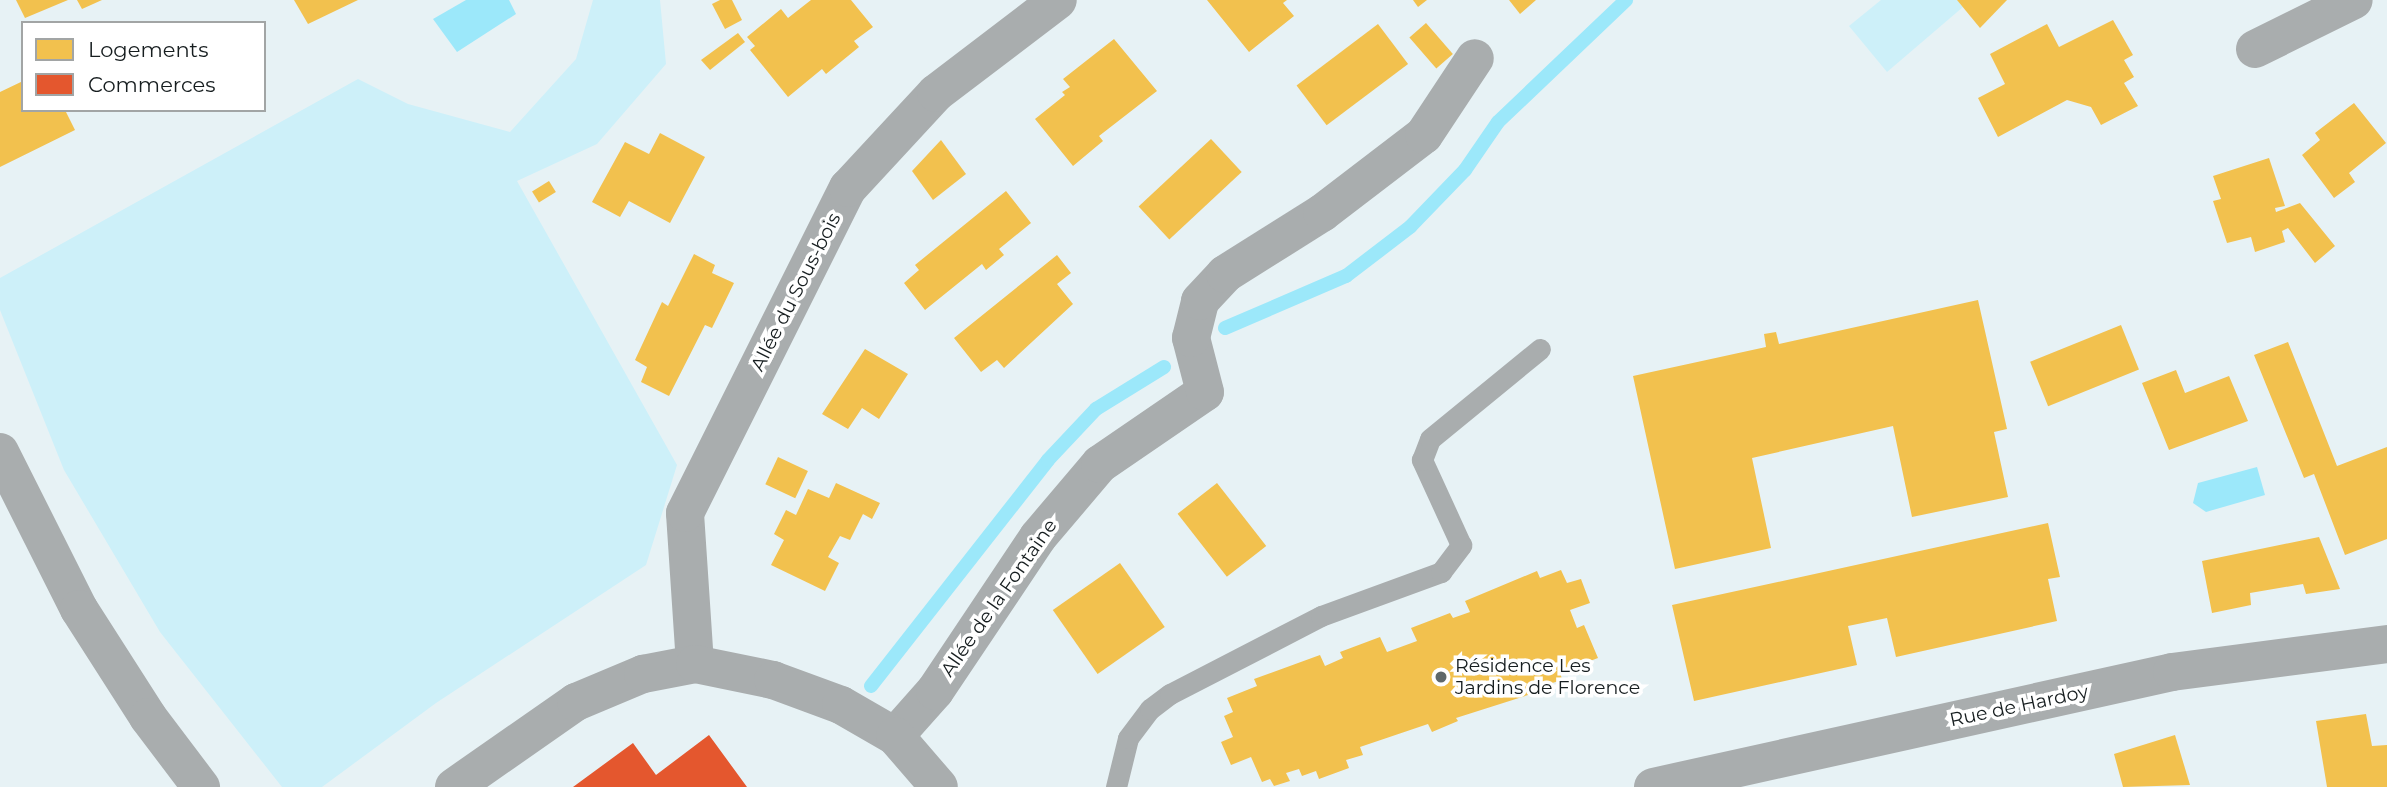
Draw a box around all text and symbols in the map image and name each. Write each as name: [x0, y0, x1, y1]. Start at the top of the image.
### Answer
legend: [21, 21, 266, 112]
text: Logements: [88, 37, 208, 62]
text: Commerces: [88, 72, 216, 97]
street label: Allée du Sous-bois: [746, 209, 846, 375]
street label: Allée de la Fontaine: [936, 515, 1062, 681]
place label: Résidence Les Jardins de Florence: [1455, 655, 1640, 699]
marker: Résidence Les Jardins de Florence: [1433, 669, 1449, 685]
street label: Rue de Hardoy: [1948, 680, 2090, 732]

